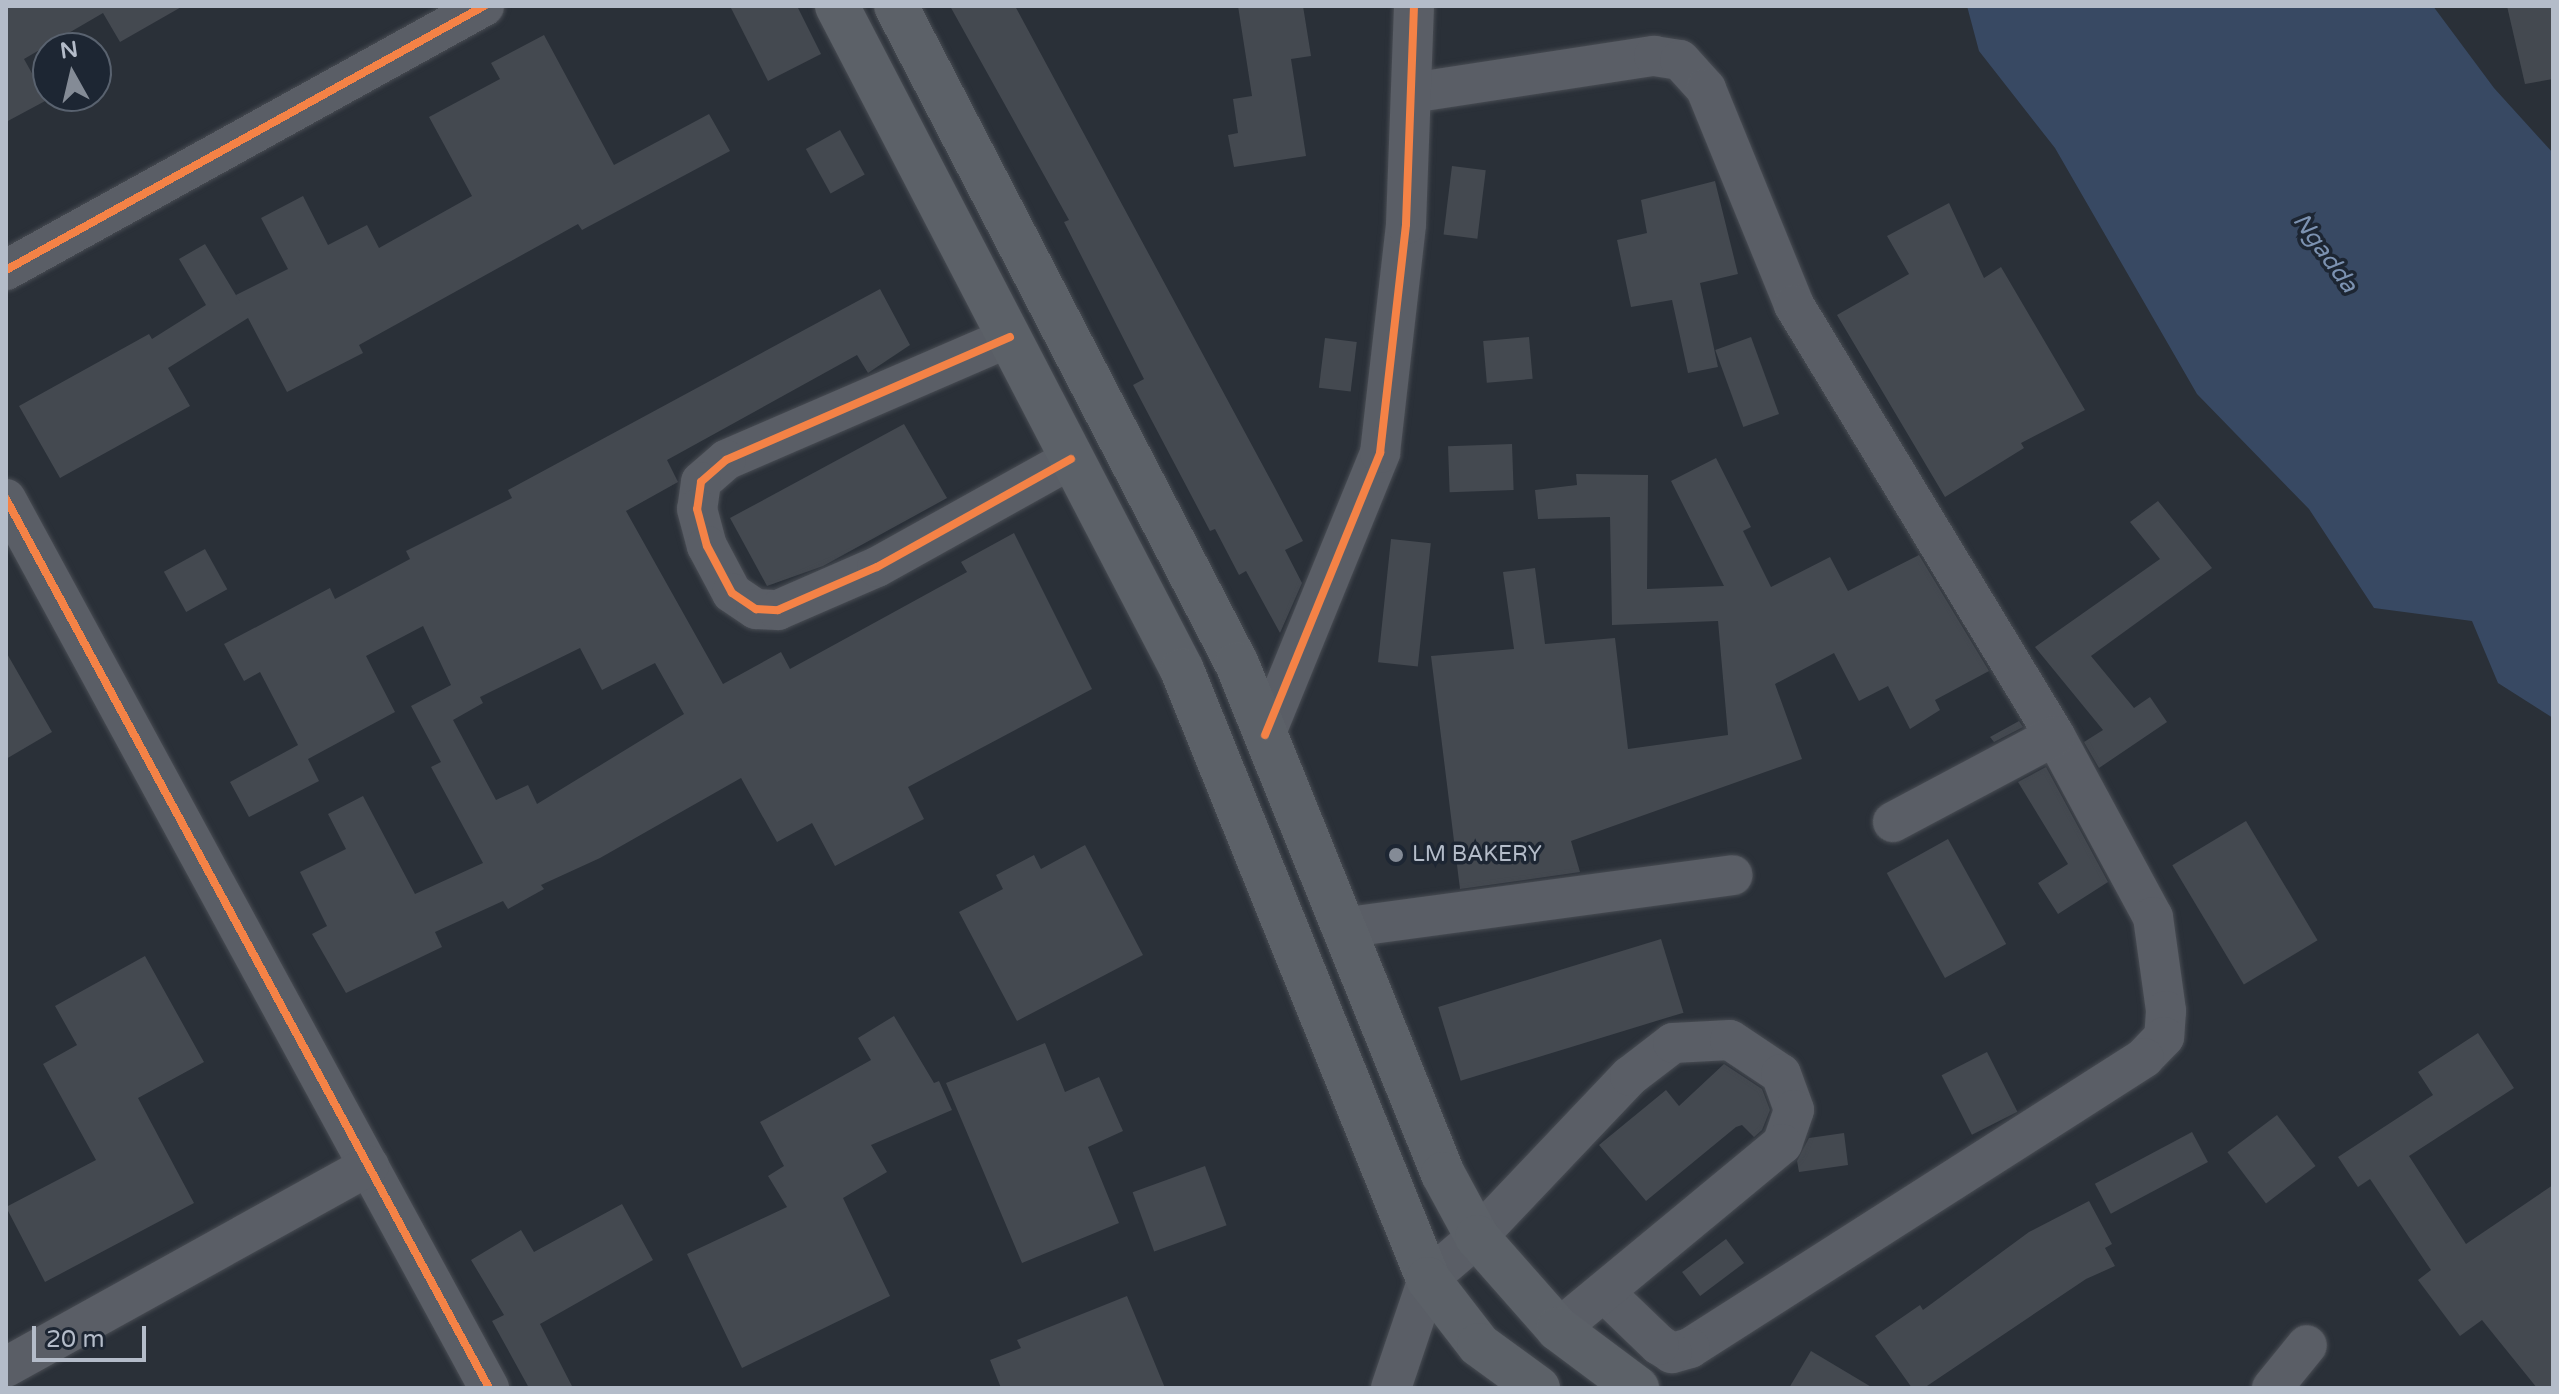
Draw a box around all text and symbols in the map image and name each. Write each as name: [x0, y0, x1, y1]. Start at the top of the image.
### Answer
north arrow: [32, 32, 112, 112]
text: N: [58, 36, 79, 64]
water label: Ngadda: [2287, 208, 2363, 298]
place label: LM BAKERY: [1412, 842, 1542, 868]
marker: LM BAKERY: [1387, 846, 1405, 864]
scale bar: [36, 1310, 150, 1360]
text: 20 m: [46, 1325, 104, 1354]

